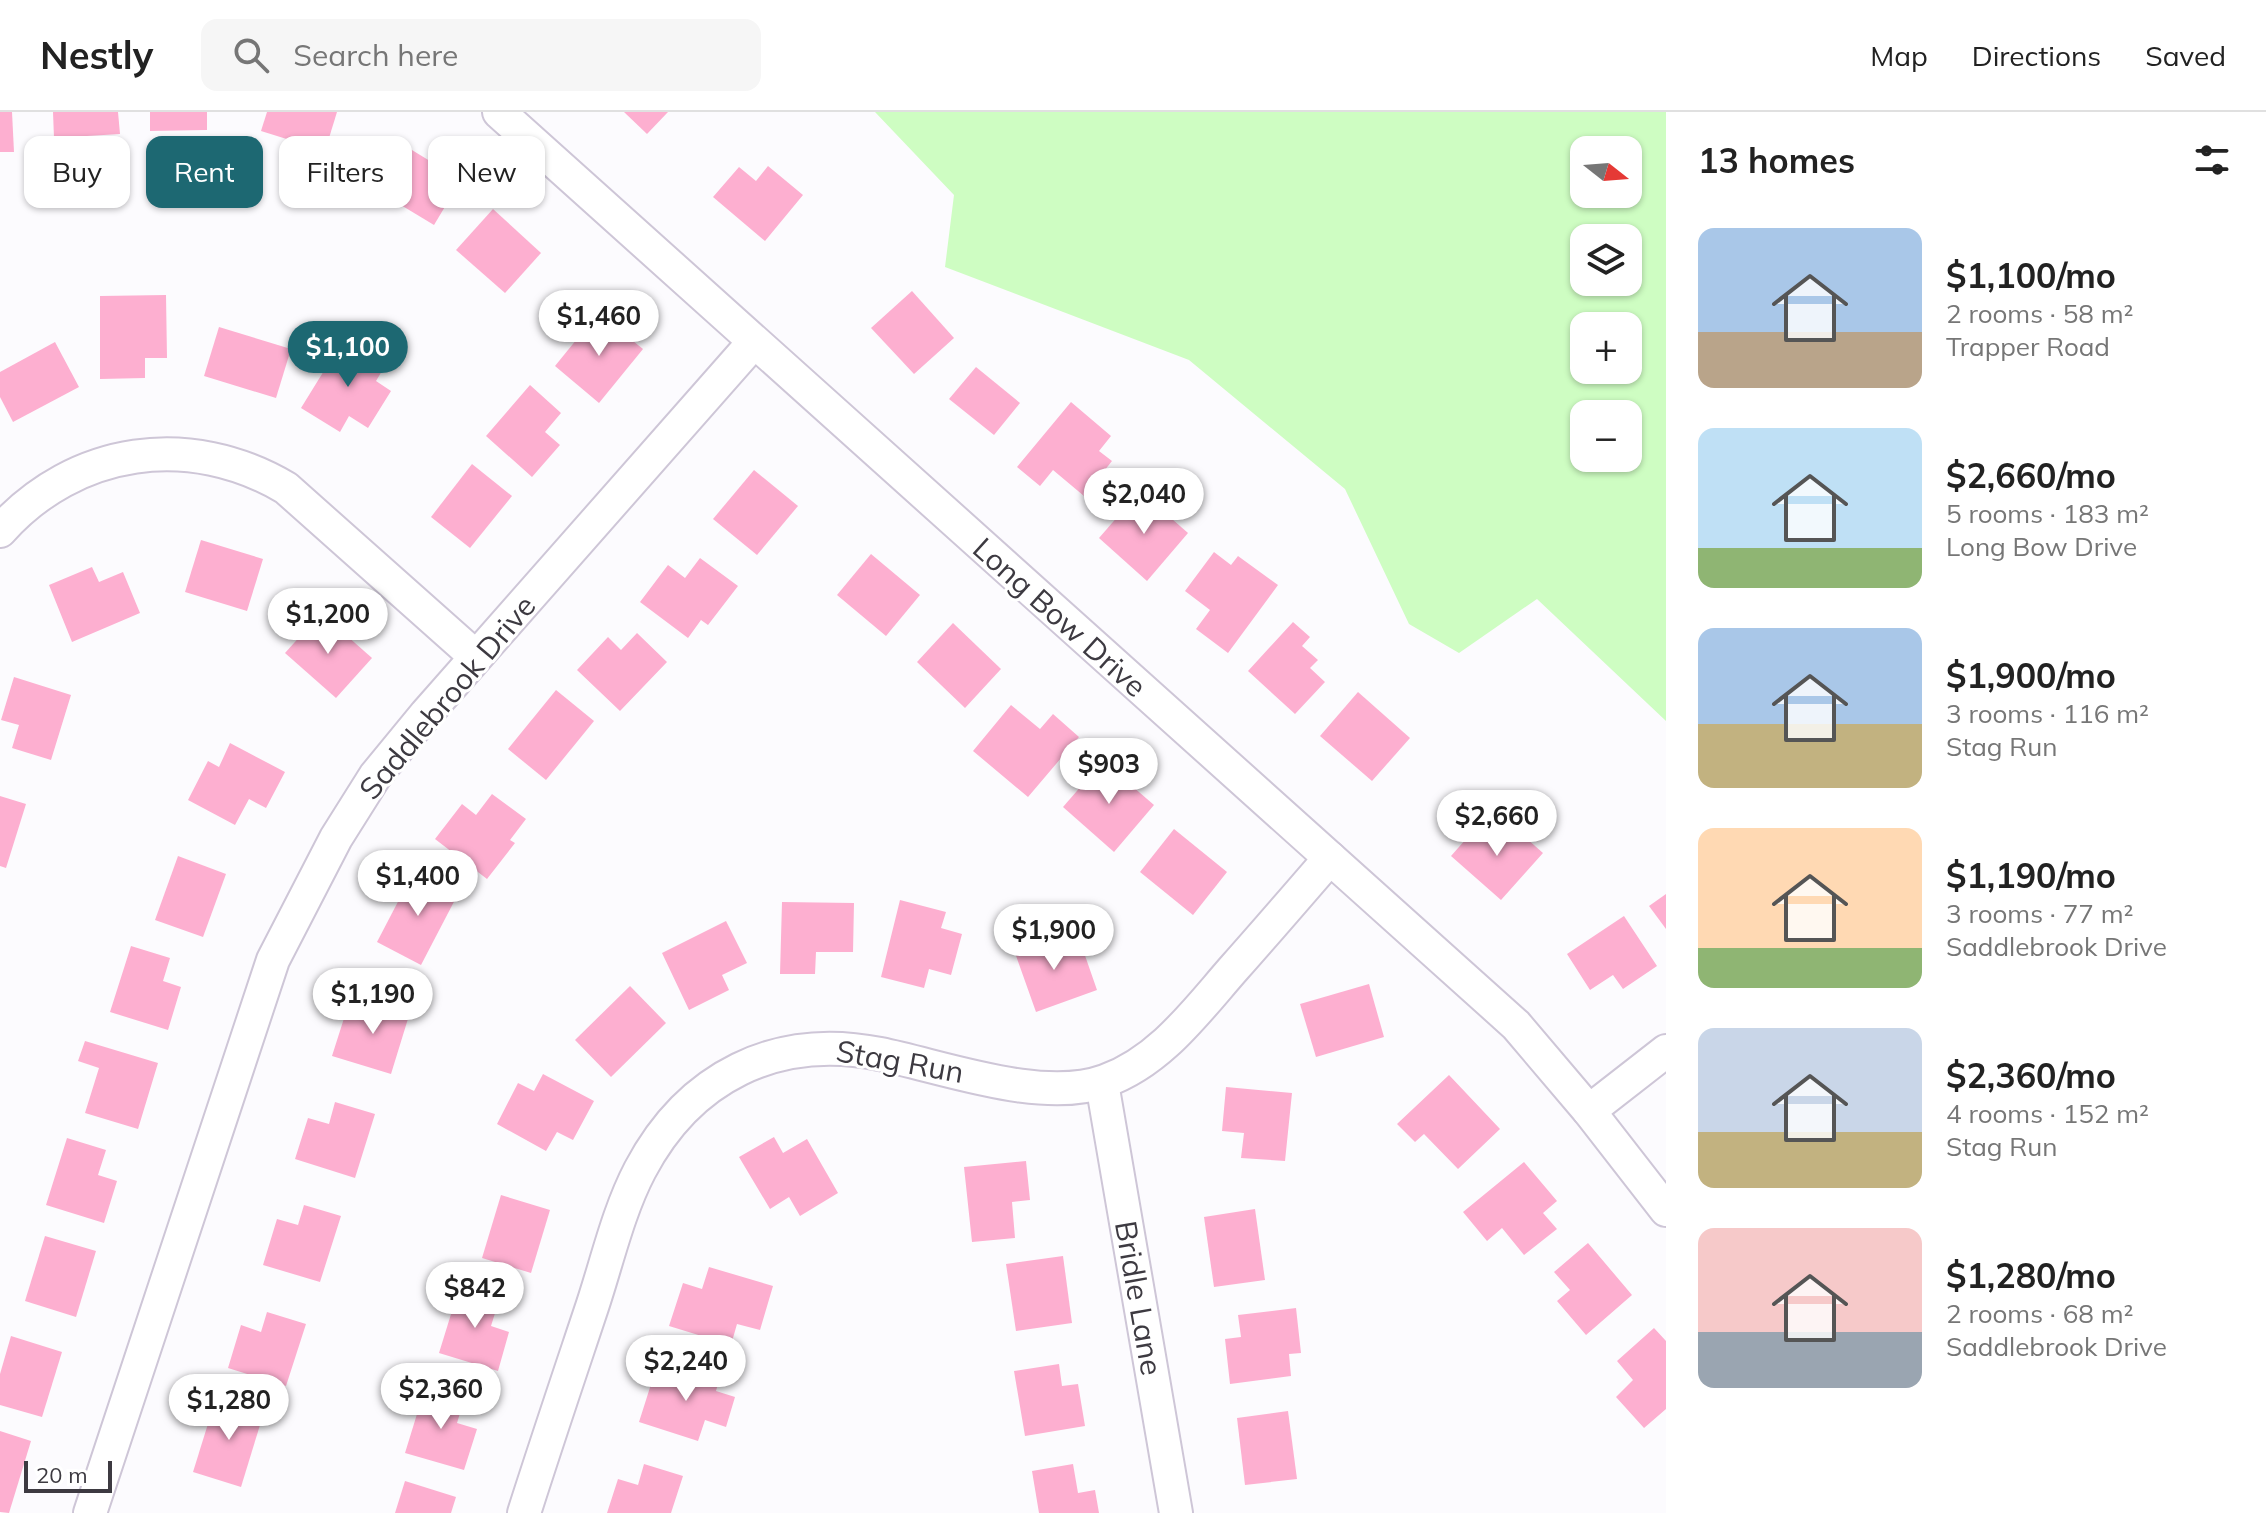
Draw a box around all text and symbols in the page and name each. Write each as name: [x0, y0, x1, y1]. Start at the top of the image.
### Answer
search box: [201, 19, 761, 91]
text: Nestly: [40, 31, 153, 79]
icon: search: [229, 33, 273, 77]
text: Search here: [293, 36, 458, 74]
text: Map: [1870, 38, 1928, 73]
text: Directions: [1972, 38, 2101, 73]
text: Saved: [2145, 38, 2226, 73]
chip: Buy: [24, 136, 130, 208]
chip: Rent: [146, 136, 263, 208]
chip: Filters: [279, 136, 412, 208]
chip: New: [428, 136, 545, 208]
north arrow: [1570, 136, 1642, 208]
map controls: [1570, 136, 1642, 472]
icon: filters: [2190, 138, 2234, 182]
text: 13 homes: [1698, 139, 1855, 182]
button: layers: [1570, 224, 1642, 296]
text: $1,100/mo: [1946, 254, 2116, 297]
icon: home: [1762, 260, 1858, 356]
pin: $1,460: [534, 290, 664, 358]
text: 2 rooms · 58 m²: [1946, 297, 2133, 330]
text: $1,460: [557, 299, 641, 332]
button: +: [1570, 312, 1642, 384]
pin: $1,100: [283, 321, 413, 389]
text: $1,100: [306, 330, 390, 363]
text: Trapper Road: [1946, 330, 2110, 363]
button: −: [1570, 400, 1642, 472]
text: $2,660/mo: [1946, 454, 2116, 497]
icon: home: [1762, 460, 1858, 556]
pin: $2,040: [1079, 468, 1209, 536]
text: $2,040: [1102, 477, 1186, 510]
text: 5 rooms · 183 m²: [1946, 497, 2149, 530]
street label: Long Bow Drive: [965, 529, 1155, 705]
text: Long Bow Drive: [1946, 530, 2137, 563]
street label: Saddlebrook Drive: [351, 587, 543, 807]
pin: $1,200: [263, 588, 393, 656]
text: $1,200: [286, 597, 370, 630]
text: $1,900/mo: [1946, 654, 2116, 697]
icon: home: [1762, 660, 1858, 756]
text: 3 rooms · 116 m²: [1946, 697, 2149, 730]
text: Stag Run: [1946, 730, 2058, 763]
pin: $903: [1062, 738, 1156, 806]
text: $903: [1078, 747, 1140, 780]
pin: $2,660: [1432, 790, 1562, 858]
text: $2,660: [1455, 799, 1539, 832]
pin: $1,400: [353, 850, 483, 918]
text: $1,190/mo: [1946, 854, 2116, 897]
text: $1,400: [376, 859, 460, 892]
icon: home: [1762, 860, 1858, 956]
text: 3 rooms · 77 m²: [1946, 897, 2133, 930]
pin: $1,900: [989, 904, 1119, 972]
text: $1,900: [1012, 913, 1096, 946]
text: Saddlebrook Drive: [1946, 930, 2167, 963]
pin: $1,190: [308, 968, 438, 1036]
text: $1,190: [331, 977, 415, 1010]
street label: Stag Run: [833, 1031, 967, 1091]
text: $2,360/mo: [1946, 1054, 2116, 1097]
icon: home: [1762, 1060, 1858, 1156]
text: 4 rooms · 152 m²: [1946, 1097, 2149, 1130]
text: Stag Run: [1946, 1130, 2058, 1163]
street label: Bridle Lane: [1107, 1218, 1171, 1378]
text: $1,280/mo: [1946, 1254, 2116, 1297]
icon: home: [1762, 1260, 1858, 1356]
pin: $842: [428, 1262, 522, 1330]
text: $842: [444, 1271, 506, 1304]
text: 2 rooms · 68 m²: [1946, 1297, 2133, 1330]
text: Saddlebrook Drive: [1946, 1330, 2167, 1363]
pin: $2,240: [621, 1335, 751, 1403]
text: $2,240: [644, 1344, 728, 1377]
pin: $2,360: [376, 1363, 506, 1431]
text: $2,360: [399, 1372, 483, 1405]
pin: $1,280: [164, 1374, 294, 1442]
text: $1,280: [187, 1383, 271, 1416]
scale bar: [24, 1457, 112, 1493]
text: 20 m: [36, 1461, 87, 1489]

